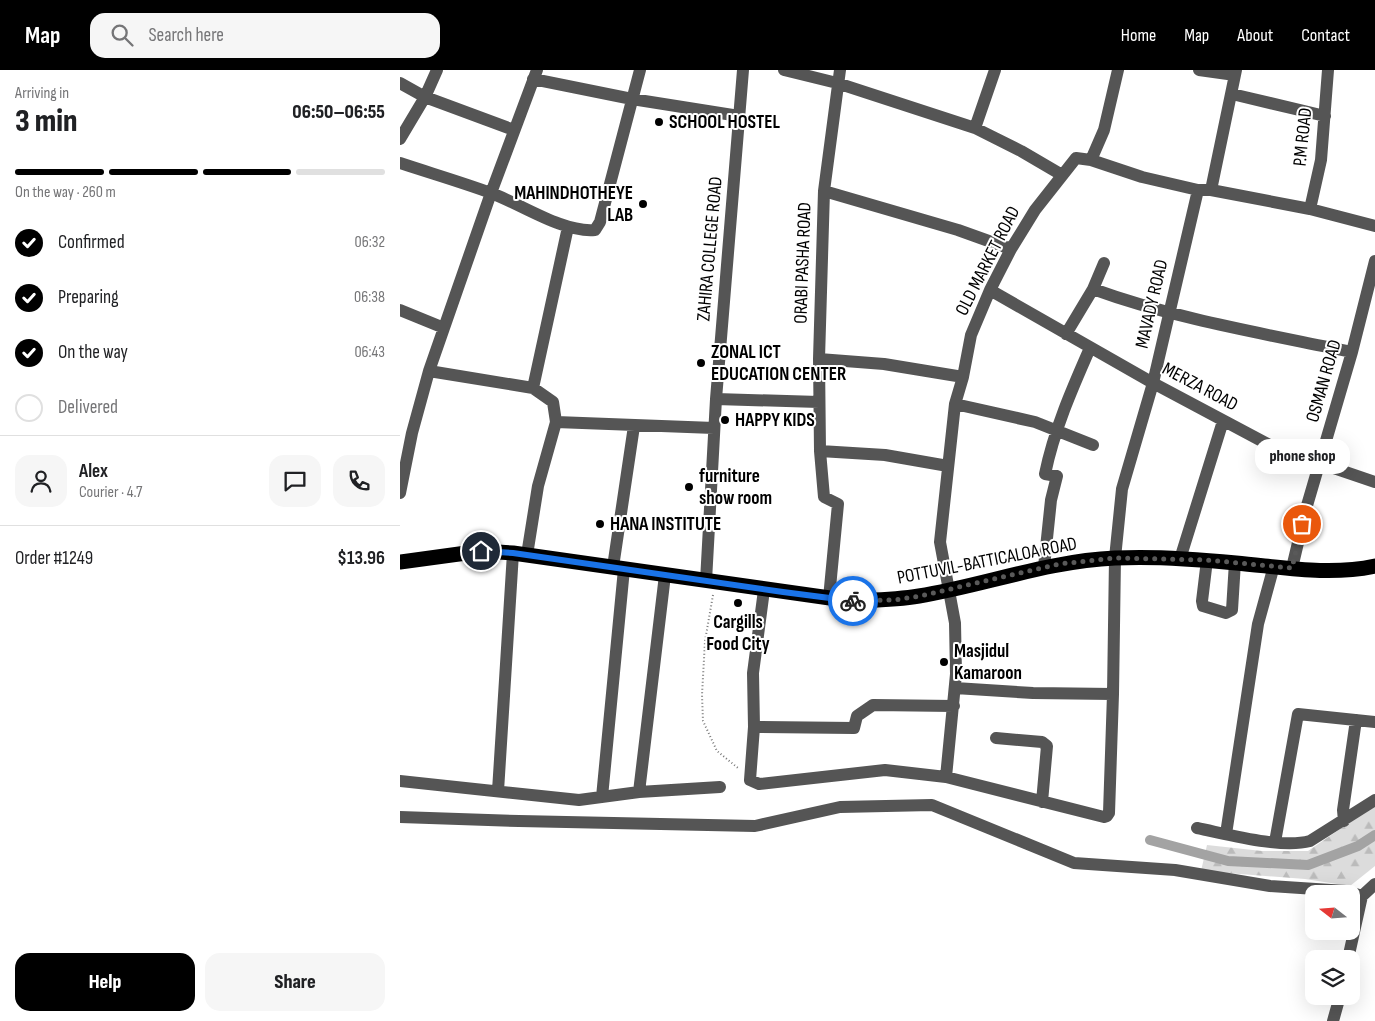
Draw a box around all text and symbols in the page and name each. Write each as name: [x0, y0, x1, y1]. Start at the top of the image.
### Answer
search box: [90, 13, 440, 58]
text: Map: [25, 21, 60, 50]
icon: search: [108, 21, 136, 49]
text: Search here: [148, 24, 224, 47]
text: Home: [1121, 25, 1156, 46]
text: Map: [1184, 25, 1209, 46]
text: About: [1237, 25, 1273, 46]
text: Contact: [1301, 25, 1350, 46]
text: Arriving in: [15, 84, 69, 103]
text: 06:50–06:55: [292, 101, 385, 124]
text: 3 min: [15, 102, 77, 141]
street label: P.M ROAD: [1288, 107, 1318, 167]
place label: SCHOOL HOSTEL: [669, 111, 780, 134]
marker: SCHOOL HOSTEL: [653, 116, 665, 128]
street label: ZAHIRA COLLEGE ROAD: [692, 176, 728, 322]
place label: MAHINDHOTHEYE LAB: [514, 182, 633, 227]
text: On the way · 260 m: [15, 183, 116, 202]
marker: MAHINDHOTHEYE LAB: [637, 198, 649, 210]
street label: ORABI PASHA ROAD: [789, 202, 817, 324]
street label: OLD MARKET ROAD: [951, 203, 1025, 319]
icon: check: [15, 229, 43, 257]
text: Confirmed: [58, 231, 125, 254]
text: 06:32: [355, 233, 385, 252]
street label: MAVADY ROAD: [1131, 257, 1173, 351]
icon: check: [15, 284, 43, 312]
text: Preparing: [58, 286, 119, 309]
text: 06:38: [354, 288, 385, 307]
street label: OSMAN ROAD: [1301, 337, 1347, 425]
icon: check: [15, 339, 43, 367]
text: On the way: [58, 341, 128, 364]
place label: ZONAL ICT EDUCATION CENTER: [711, 341, 846, 386]
text: 06:43: [354, 343, 385, 362]
marker: ZONAL ICT EDUCATION CENTER: [695, 357, 707, 369]
street label: MERZA ROAD: [1158, 358, 1242, 416]
text: Delivered: [58, 396, 118, 419]
place label: HAPPY KIDS: [735, 409, 815, 432]
marker: HAPPY KIDS: [719, 414, 731, 426]
callout: phone shop: [1254, 439, 1350, 474]
text: phone shop: [1270, 447, 1335, 466]
button: person: [15, 455, 67, 507]
button: chat: [269, 455, 321, 507]
button: phone: [333, 455, 385, 507]
text: Alex: [79, 460, 108, 483]
place label: furniture show room: [699, 465, 772, 510]
marker: furniture show room: [683, 481, 695, 493]
text: Courier · 4.7: [79, 483, 142, 502]
pin: [1281, 503, 1323, 545]
icon: bag: [1288, 510, 1316, 538]
place label: HANA INSTITUTE: [610, 513, 721, 536]
marker: HANA INSTITUTE: [594, 518, 606, 530]
pin: [460, 530, 502, 572]
street label: POTTUVIL-BATTICALOA ROAD: [895, 532, 1079, 590]
icon: home: [467, 537, 495, 565]
text: Order #1249: [15, 547, 93, 570]
text: $13.96: [337, 547, 385, 570]
courier: [828, 576, 878, 626]
icon: bike: [839, 587, 867, 615]
marker: Cargills Food City: [732, 597, 744, 609]
place label: Cargills Food City: [706, 611, 770, 656]
place label: Masjidul Kamaroon: [954, 640, 1022, 685]
marker: Masjidul Kamaroon: [938, 656, 950, 668]
north arrow: [1305, 885, 1360, 940]
map controls: [1305, 885, 1360, 1005]
button: layers: [1305, 950, 1360, 1005]
button: Help: [15, 953, 195, 1011]
button: Share: [205, 953, 385, 1011]

